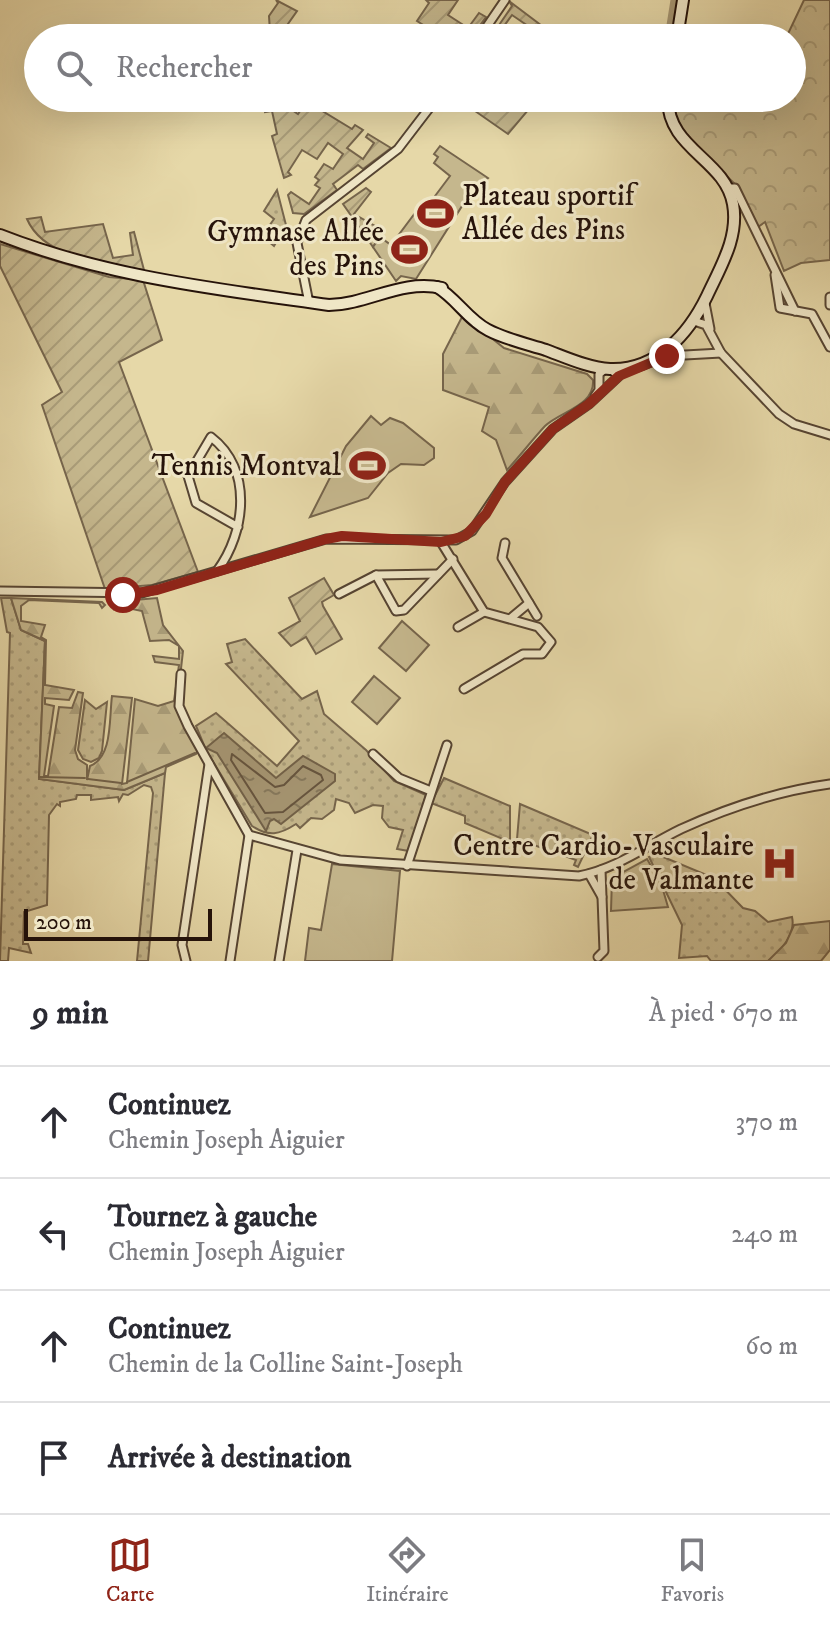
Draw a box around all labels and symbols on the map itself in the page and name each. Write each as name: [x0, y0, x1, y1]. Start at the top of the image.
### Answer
place label: Plateau sportif Allée des Pins: [462, 178, 639, 249]
sports icon: Plateau sportif Allée des Pins: [417, 194, 455, 232]
place label: Gymnase Allée des Pins: [207, 214, 384, 285]
sports icon: Gymnase Allée des Pins: [391, 230, 429, 268]
route end: [649, 338, 685, 374]
sports icon: Tennis Montval: [348, 447, 386, 485]
place label: Tennis Montval: [152, 448, 341, 485]
route start: [105, 577, 141, 613]
place label: Centre Cardio-Vasculaire de Valmante: [453, 828, 754, 899]
hospital icon: Centre Cardio-Vasculaire de Valmante: [761, 844, 799, 882]
scale bar: [24, 905, 212, 941]

